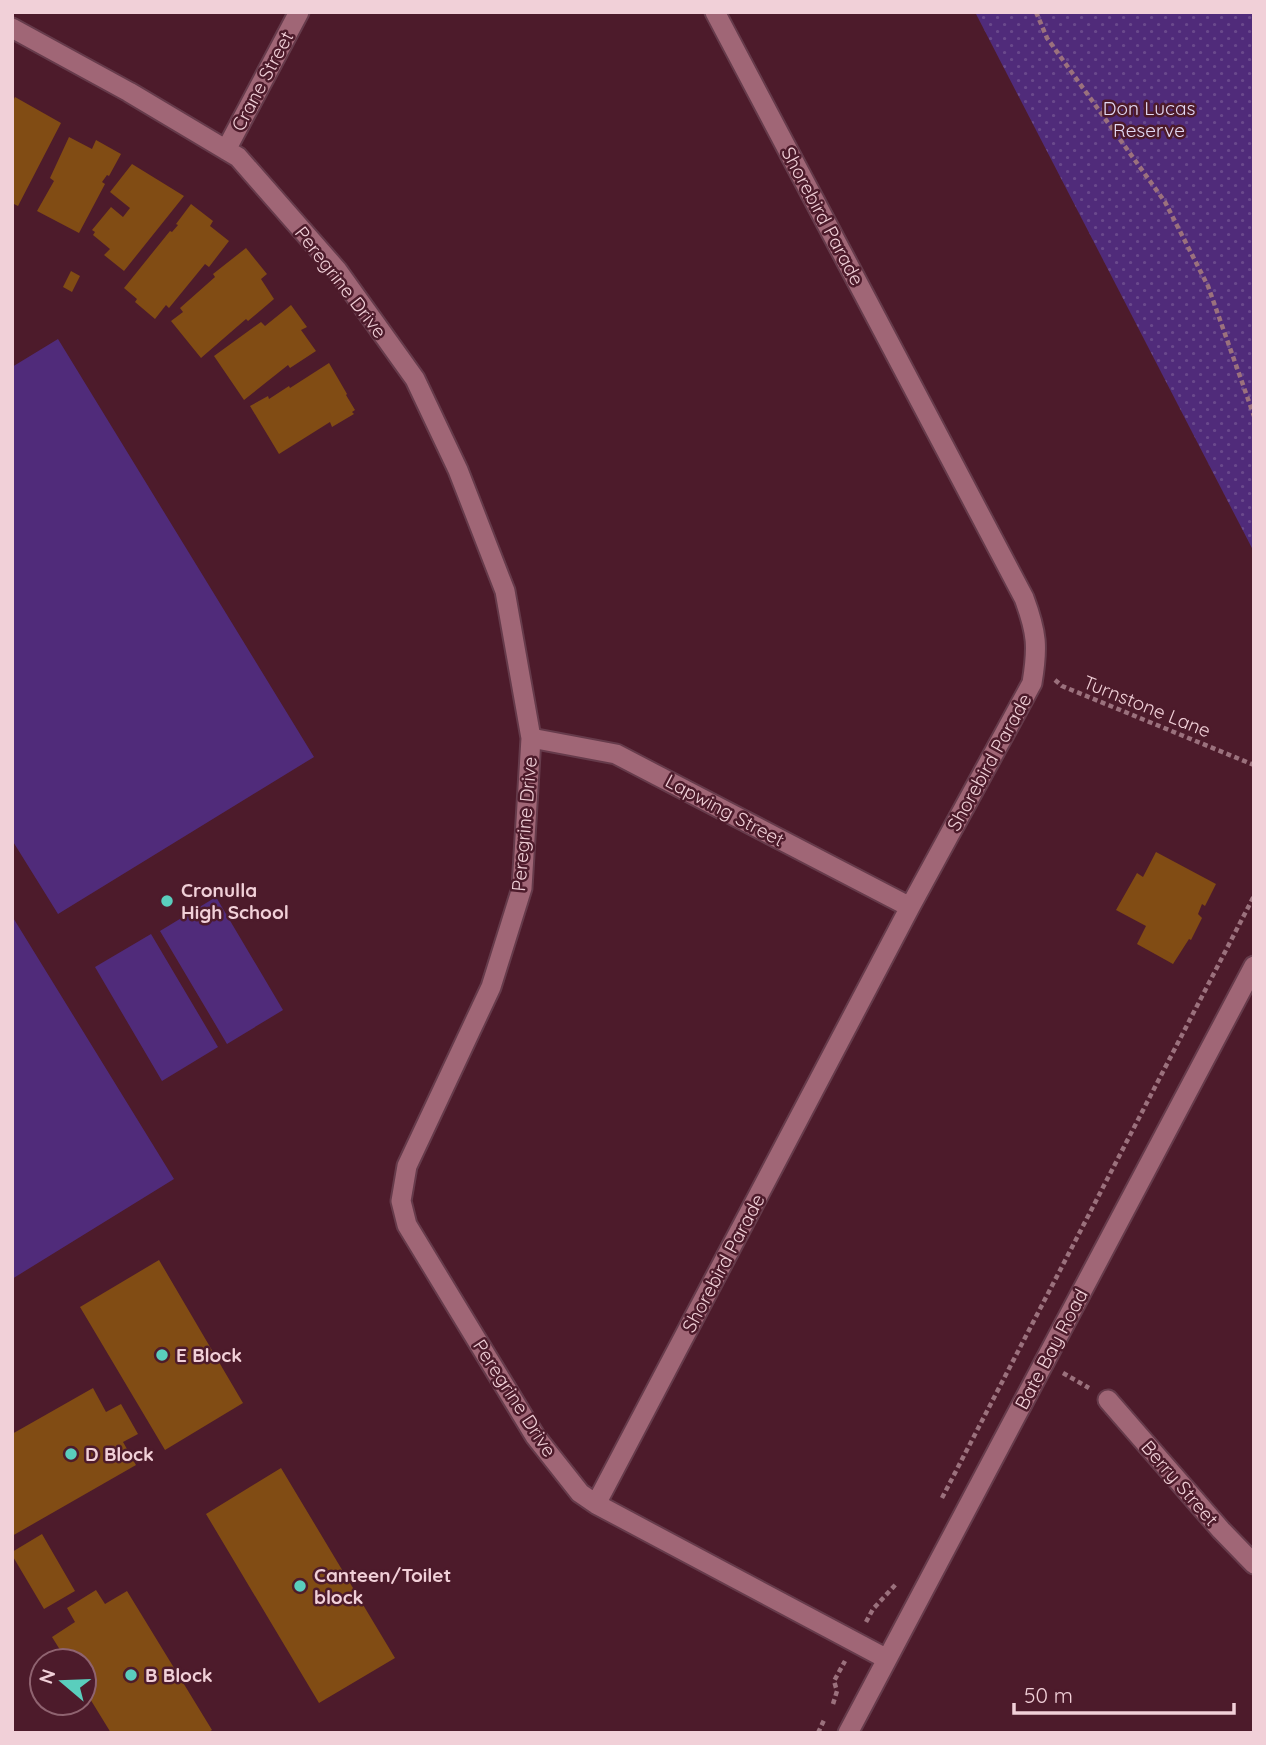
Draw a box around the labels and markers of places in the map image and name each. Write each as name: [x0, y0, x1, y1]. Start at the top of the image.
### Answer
place label: Cronulla High School: [181, 878, 289, 924]
marker: Cronulla High School: [159, 893, 175, 909]
place label: E Block: [176, 1343, 242, 1367]
marker: E Block: [154, 1347, 170, 1363]
place label: D Block: [85, 1442, 154, 1466]
marker: D Block: [63, 1446, 79, 1462]
place label: Canteen/Toilet block: [314, 1563, 451, 1609]
marker: Canteen/Toilet block: [292, 1578, 308, 1594]
place label: B Block: [145, 1663, 213, 1687]
marker: B Block: [123, 1667, 139, 1683]

